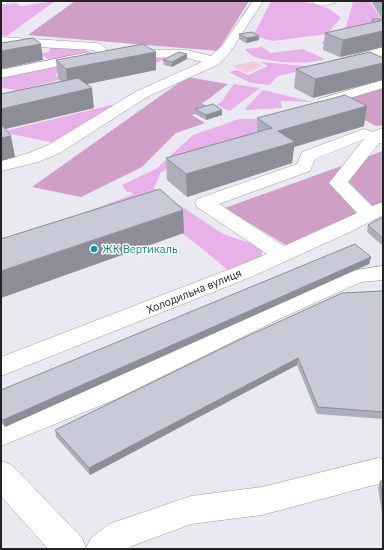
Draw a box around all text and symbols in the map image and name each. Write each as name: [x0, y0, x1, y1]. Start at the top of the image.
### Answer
place label: ЖК Вертикаль: [102, 242, 178, 256]
marker: ЖК Вертикаль: [89, 244, 99, 254]
street label: Холодильна вулиця: [144, 265, 244, 317]

